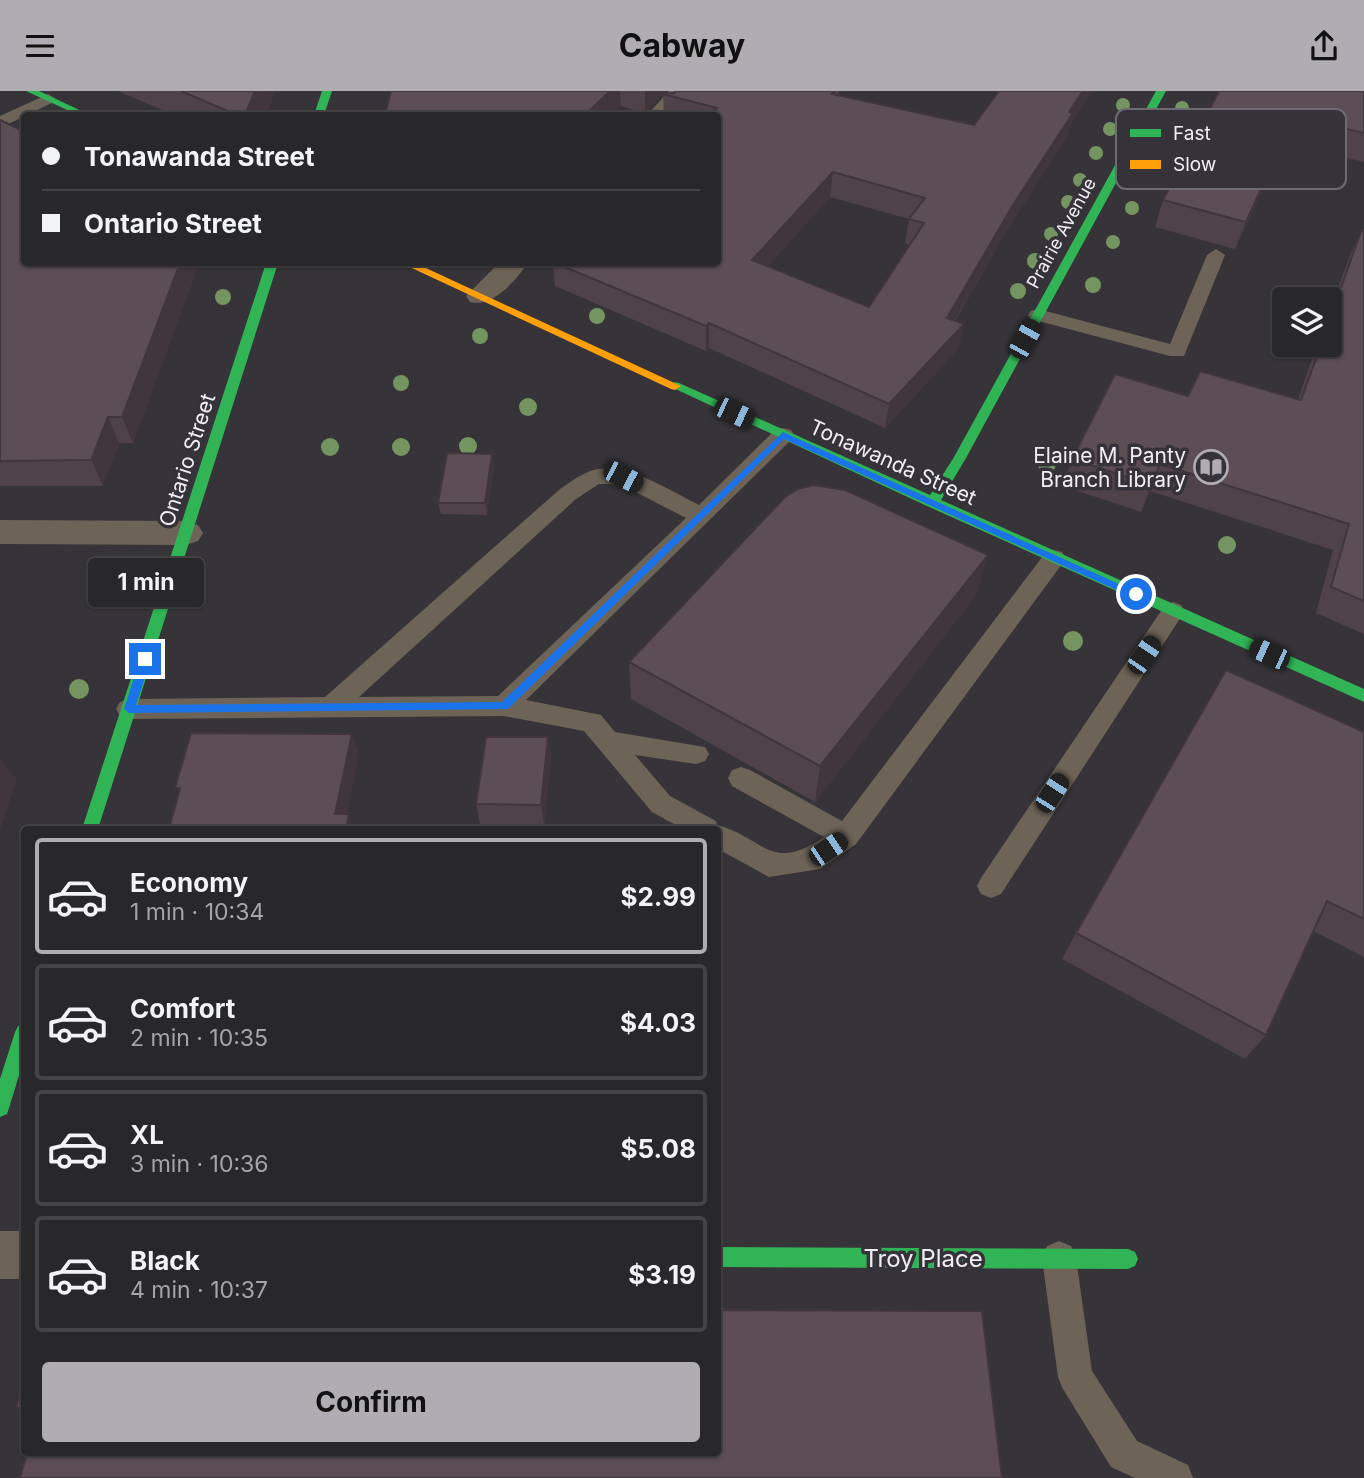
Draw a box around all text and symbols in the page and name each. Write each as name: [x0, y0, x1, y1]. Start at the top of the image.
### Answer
text: Cabway: [619, 26, 745, 65]
icon: menu: [21, 27, 59, 65]
icon: share: [1305, 27, 1343, 65]
legend: [1116, 109, 1346, 189]
text: Fast: [1173, 122, 1211, 145]
text: Tonawanda Street: [84, 141, 315, 172]
text: Slow: [1173, 153, 1216, 176]
street label: Prairie Avenue: [1022, 174, 1100, 292]
text: Ontario Street: [84, 208, 262, 239]
map controls: [1272, 287, 1342, 357]
button: layers: [1272, 287, 1342, 357]
car: [1006, 316, 1045, 362]
street label: Ontario Street: [154, 390, 220, 530]
car: [711, 395, 758, 431]
street label: Tonawanda Street: [806, 414, 980, 510]
place label: Elaine M. Panty Branch Library: [1033, 443, 1186, 492]
library icon: Elaine M. Panty Branch Library: [1192, 448, 1230, 486]
car: [600, 458, 647, 496]
callout: 1 min: [87, 557, 203, 607]
text: 1 min: [118, 568, 174, 596]
route start: [1120, 578, 1152, 610]
car: [1124, 632, 1165, 678]
car: [1246, 636, 1293, 672]
route end: [129, 643, 161, 675]
car: [1032, 770, 1073, 816]
car: [805, 829, 852, 869]
icon: car: [46, 865, 109, 928]
text: Economy: [130, 867, 248, 898]
text: $2.99: [620, 881, 696, 912]
text: 1 min · 10:34: [130, 898, 264, 926]
icon: car: [46, 991, 109, 1054]
text: Comfort: [130, 993, 235, 1024]
text: $4.03: [620, 1007, 696, 1038]
text: 2 min · 10:35: [130, 1024, 268, 1052]
icon: car: [46, 1117, 109, 1180]
text: XL: [130, 1119, 164, 1150]
text: $5.08: [621, 1133, 696, 1164]
text: 3 min · 10:36: [130, 1150, 269, 1178]
icon: car: [46, 1243, 109, 1306]
street label: Troy Place: [863, 1244, 983, 1273]
text: Black: [130, 1245, 200, 1276]
text: $3.19: [628, 1259, 696, 1290]
text: 4 min · 10:37: [130, 1276, 268, 1304]
button: Confirm: [42, 1362, 700, 1442]

